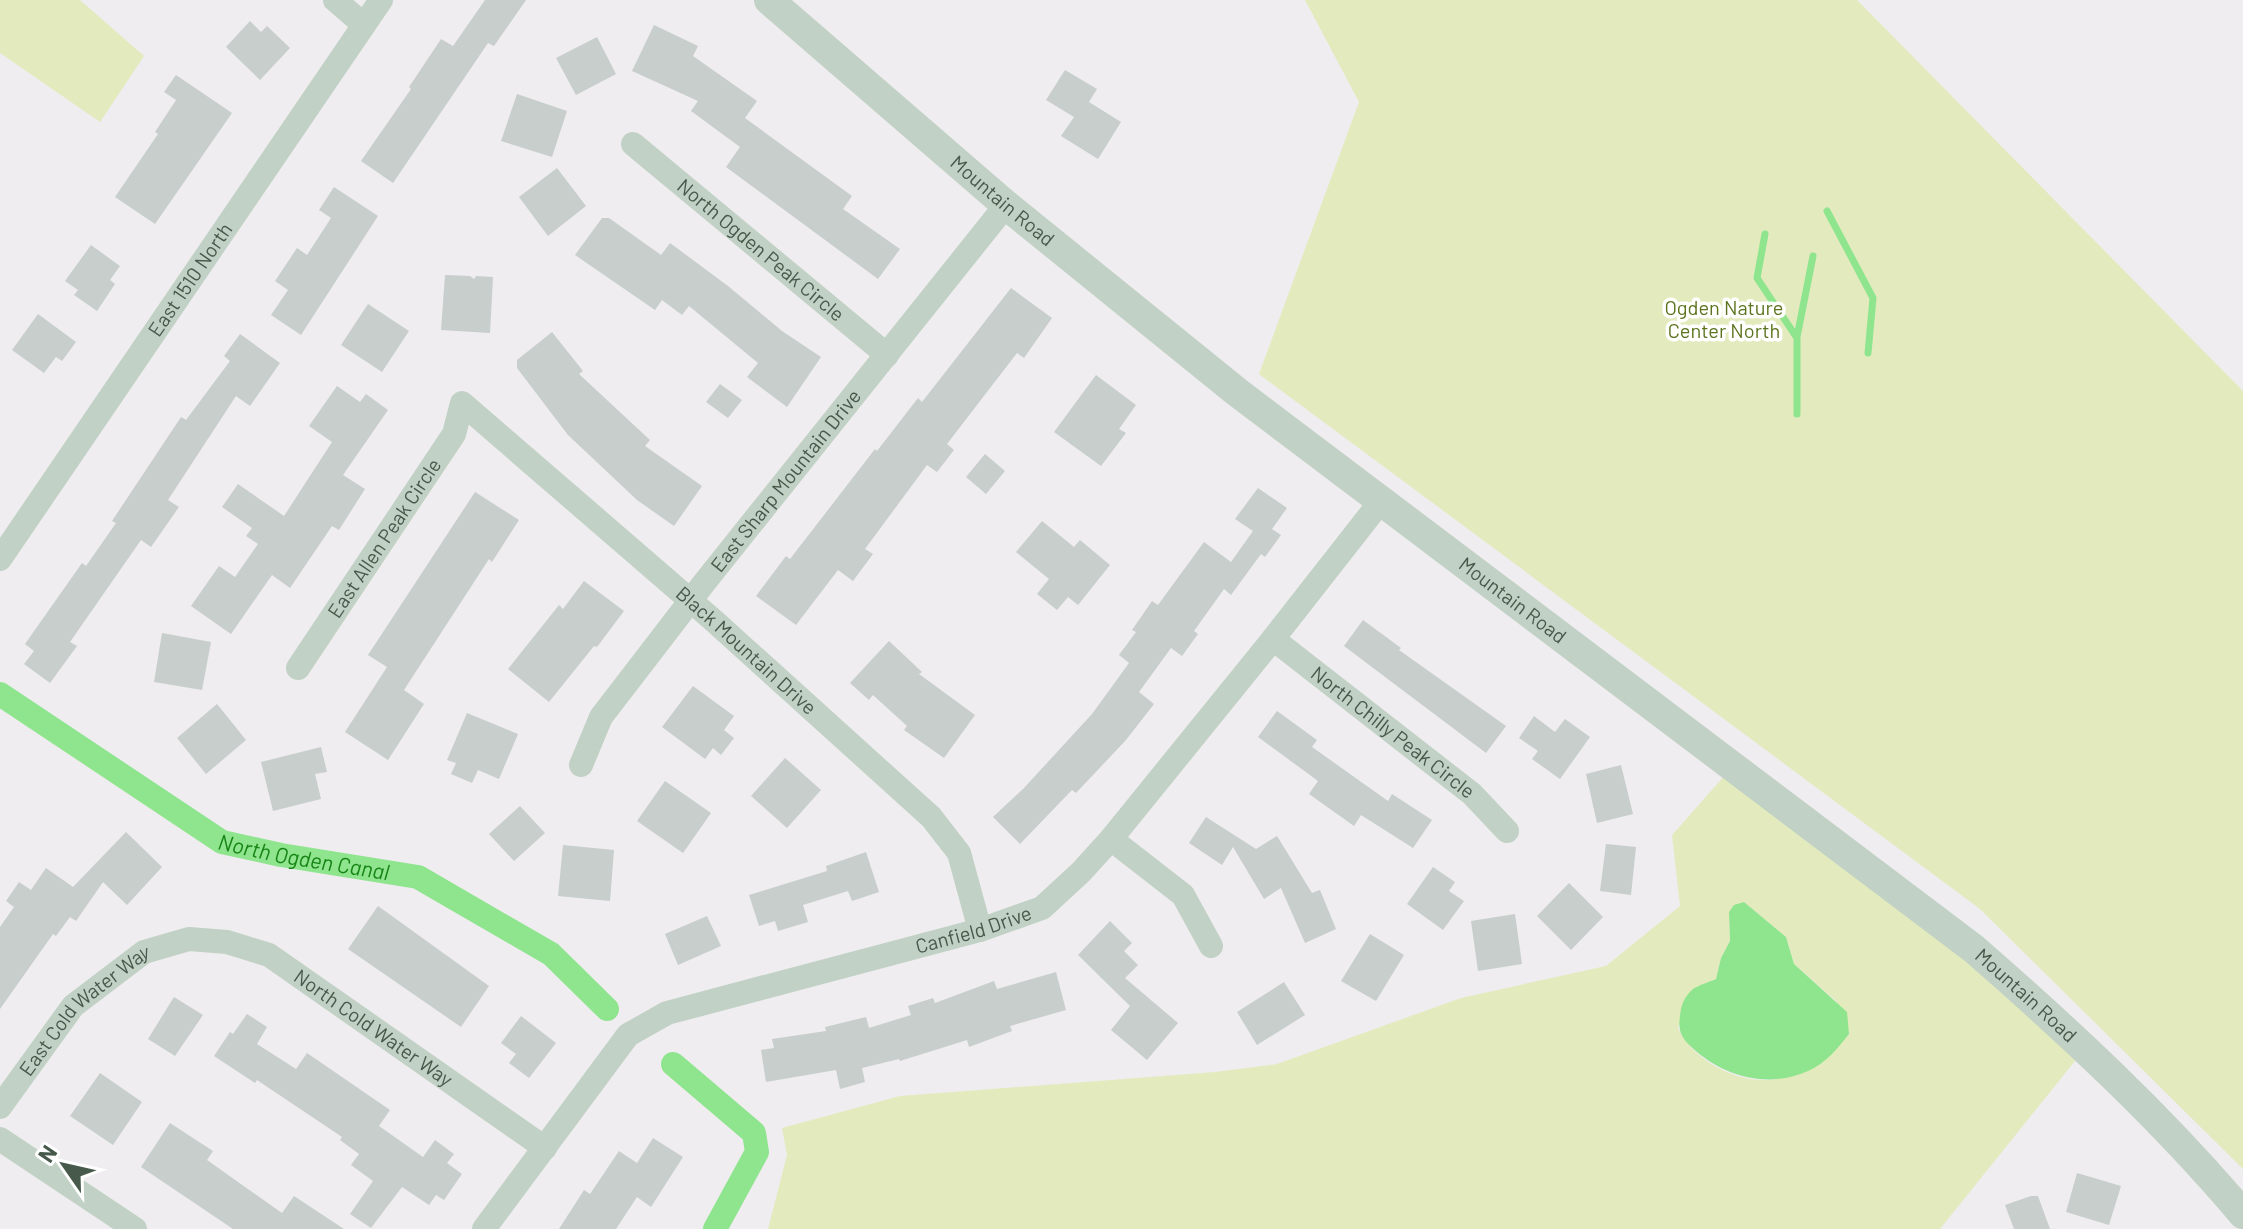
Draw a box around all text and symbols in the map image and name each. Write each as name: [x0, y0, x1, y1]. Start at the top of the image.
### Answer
street label: Mountain Road: [946, 150, 1060, 251]
street label: North Ogden Peak Circle: [673, 173, 850, 326]
street label: East 1510 North: [142, 218, 237, 341]
park label: Ogden Nature Center North: [1665, 295, 1783, 342]
street label: East Sharp Mountain Drive: [705, 384, 865, 576]
street label: East Allen Peak Circle: [322, 453, 445, 622]
street label: Mountain Road: [1455, 551, 1572, 648]
street label: Black Mountain Drive: [672, 581, 822, 719]
street label: North Chilly Peak Circle: [1307, 660, 1480, 803]
water label: North Ogden Canal: [216, 828, 391, 884]
street label: Canfield Drive: [913, 900, 1034, 958]
street label: East Cold Water Way: [14, 938, 152, 1080]
street label: Mountain Road: [1971, 943, 2082, 1046]
street label: North Cold Water Way: [290, 963, 458, 1091]
north arrow: [24, 1125, 104, 1205]
text: N: [32, 1140, 61, 1167]

